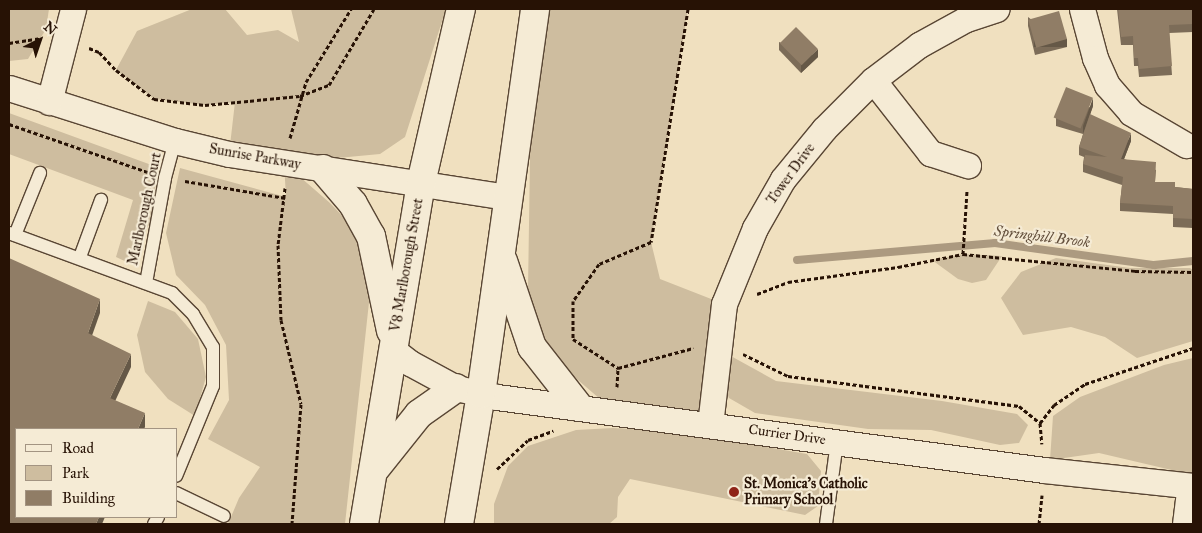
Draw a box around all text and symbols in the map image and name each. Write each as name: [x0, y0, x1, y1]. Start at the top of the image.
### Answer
north arrow: [15, 15, 65, 65]
text: N: [40, 18, 60, 39]
street label: Tower Drive: [763, 140, 819, 208]
street label: Sunrise Parkway: [208, 141, 302, 173]
street label: Marlborough Court: [125, 151, 165, 267]
street label: V8 Marlborough Street: [387, 197, 427, 333]
water label: Springhill Brook: [993, 222, 1091, 252]
street label: Currier Drive: [747, 421, 827, 449]
legend: [15, 428, 178, 518]
text: Road: [62, 439, 94, 457]
text: Park: [62, 464, 89, 482]
place label: St. Monica's Catholic Primary School: [744, 476, 868, 508]
marker: St. Monica's Catholic Primary School: [728, 486, 740, 498]
text: Building: [62, 489, 115, 507]

